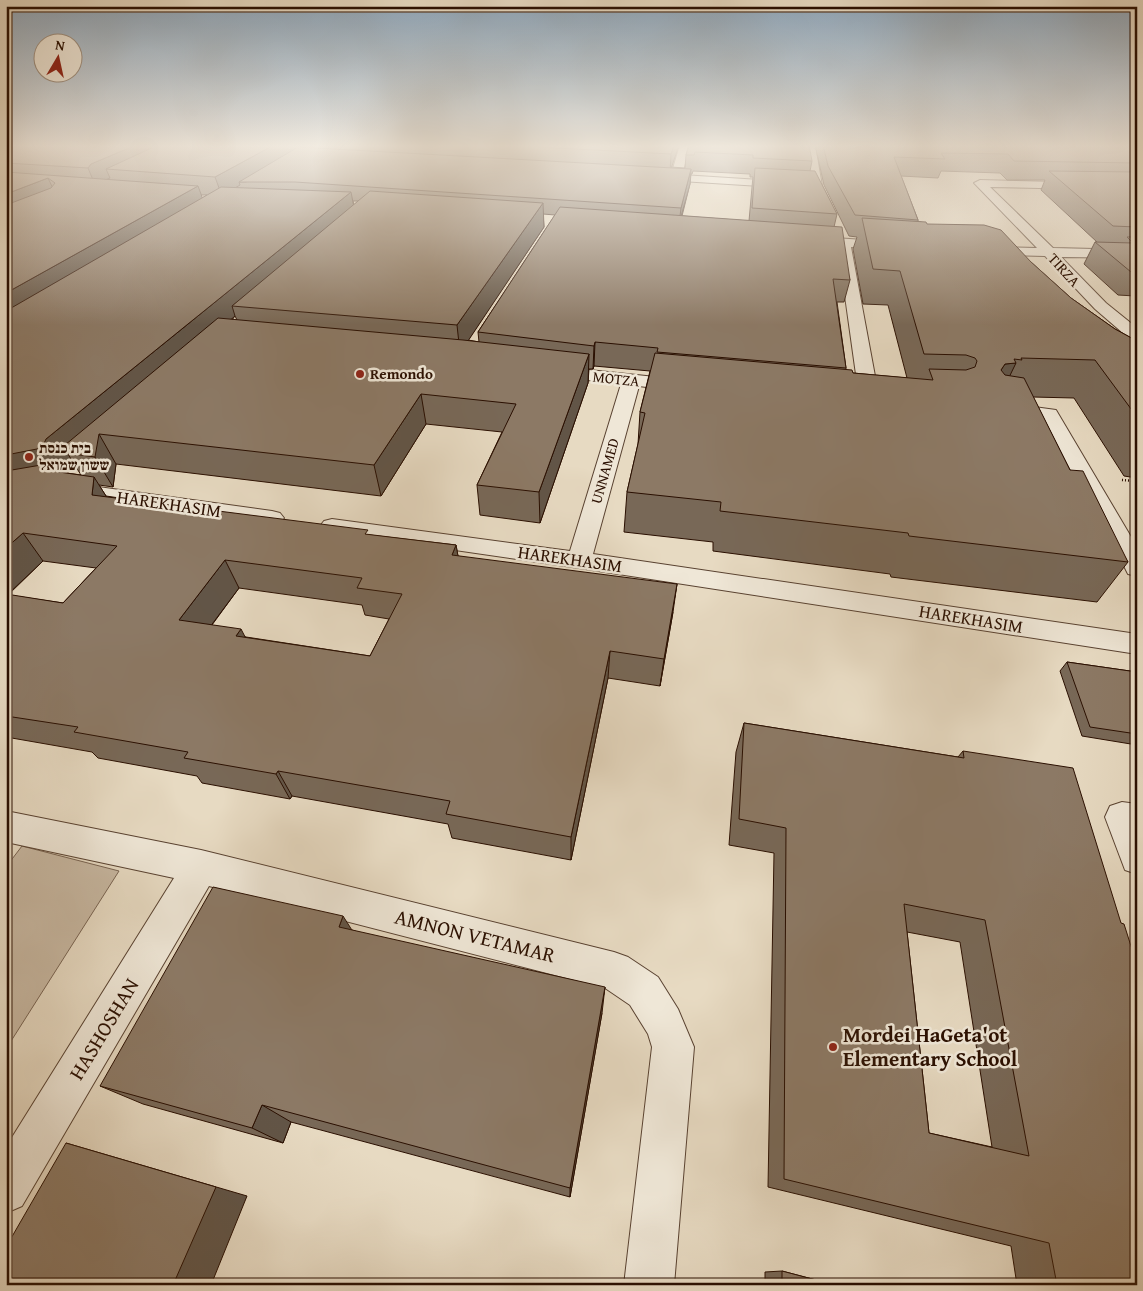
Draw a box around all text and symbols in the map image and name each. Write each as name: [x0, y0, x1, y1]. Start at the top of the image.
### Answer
north arrow: [32, 32, 82, 82]
text: N: [54, 35, 67, 56]
street label: TIRZA: [1044, 248, 1085, 291]
place label: Remondo: [370, 363, 433, 384]
street label: MOTZA: [592, 366, 640, 391]
marker: Remondo: [354, 368, 366, 380]
street label: UNNAMED: [585, 435, 624, 506]
place label: בית כנסת ששון שמואל: [39, 437, 110, 475]
marker: בית כנסת ששון שמואל: [23, 451, 35, 463]
street label: HAREKHASIM: [115, 483, 223, 524]
street label: HAREKHASIM: [516, 538, 624, 579]
street label: HAREKHASIM: [917, 597, 1025, 640]
street label: AMNON VETAMAR: [392, 901, 560, 971]
street label: HASHOSHAN: [61, 972, 146, 1086]
place label: Mordei HaGeta'ot Elementary School: [843, 1019, 1018, 1074]
marker: Mordei HaGeta'ot Elementary School: [827, 1041, 839, 1053]

